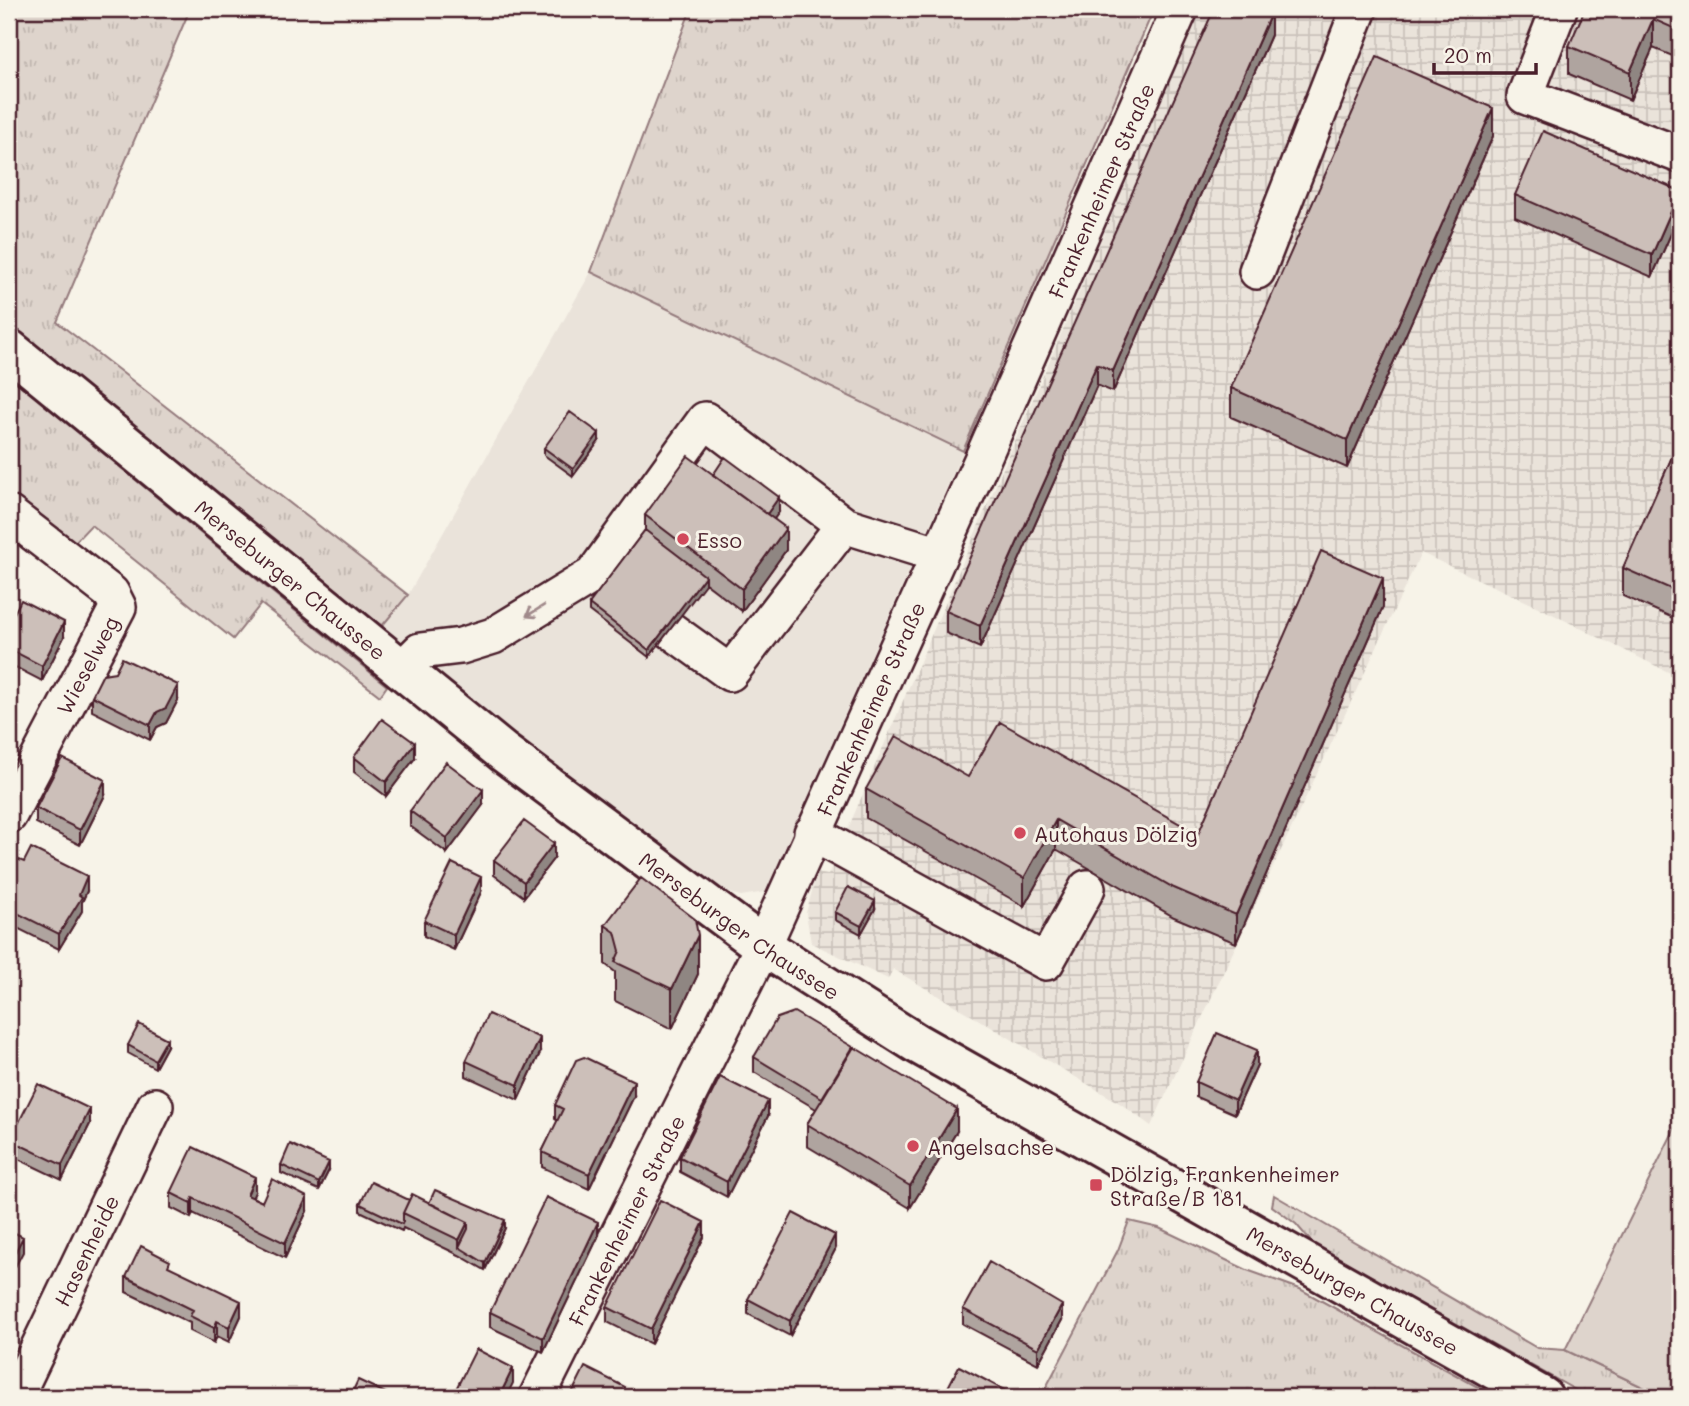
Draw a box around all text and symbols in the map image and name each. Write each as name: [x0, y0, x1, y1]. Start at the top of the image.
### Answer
scale bar: [1434, 32, 1535, 76]
text: 20 m: [1444, 41, 1492, 68]
street label: Frankenheimer Straße: [1041, 79, 1159, 302]
street label: Merseburger Chaussee: [190, 493, 392, 665]
place label: Esso: [697, 526, 742, 553]
marker: Esso: [675, 531, 691, 547]
street label: Frankenheimer Straße: [810, 597, 930, 820]
one-way arrow: [525, 604, 545, 618]
street label: Wieselweg: [50, 611, 124, 719]
place label: Autohaus Dölzig: [1034, 820, 1197, 847]
marker: Autohaus Dölzig: [1012, 825, 1028, 841]
street label: Merseburger Chaussee: [634, 845, 845, 1005]
street label: Frankenheimer Straße: [562, 1110, 690, 1330]
place label: Angelsachse: [927, 1133, 1054, 1160]
marker: Angelsachse: [905, 1138, 921, 1154]
place label: Dölzig, Frankenheimer Straße/B 181: [1110, 1160, 1340, 1211]
marker: Dölzig, Frankenheimer Straße/B 181: [1088, 1177, 1104, 1193]
street label: Hasenheide: [47, 1190, 124, 1310]
street label: Merseburger Chaussee: [1242, 1219, 1464, 1360]

